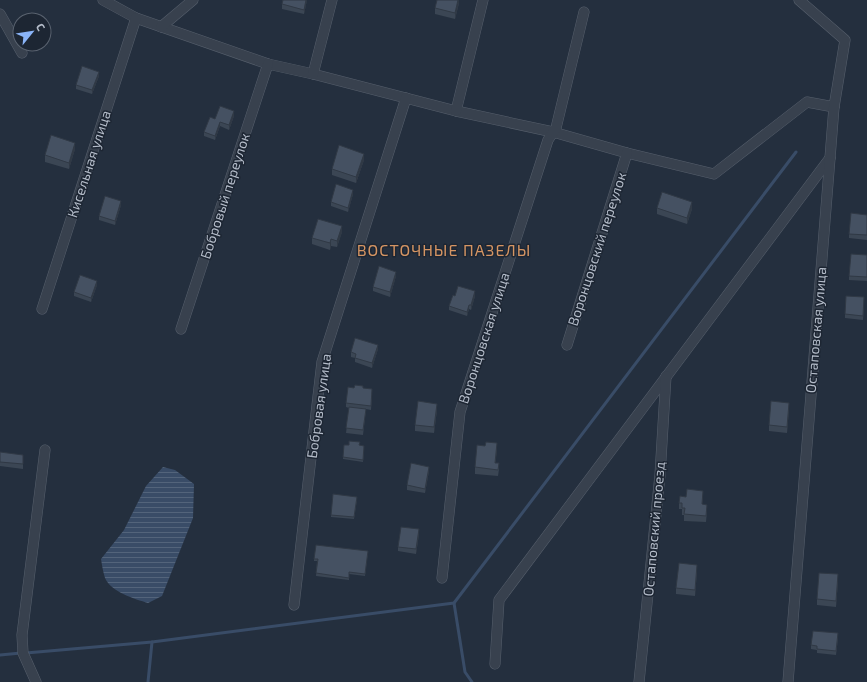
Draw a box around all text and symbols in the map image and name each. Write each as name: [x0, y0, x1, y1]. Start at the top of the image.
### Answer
north arrow: [12, 12, 52, 52]
text: С: [34, 21, 49, 33]
street label: Кисельная улица: [63, 108, 114, 220]
street label: Бобровый переулок: [196, 130, 253, 261]
street label: Воронцовский переулок: [564, 169, 630, 328]
district label: ВОСТОЧНЫЕ ПАЗЕЛЫ: [357, 240, 531, 259]
street label: Остаповская улица: [802, 266, 829, 394]
street label: Воронцовская улица: [454, 270, 513, 406]
street label: Бобровая улица: [303, 352, 334, 460]
street label: Остаповский проезд: [639, 461, 668, 597]

